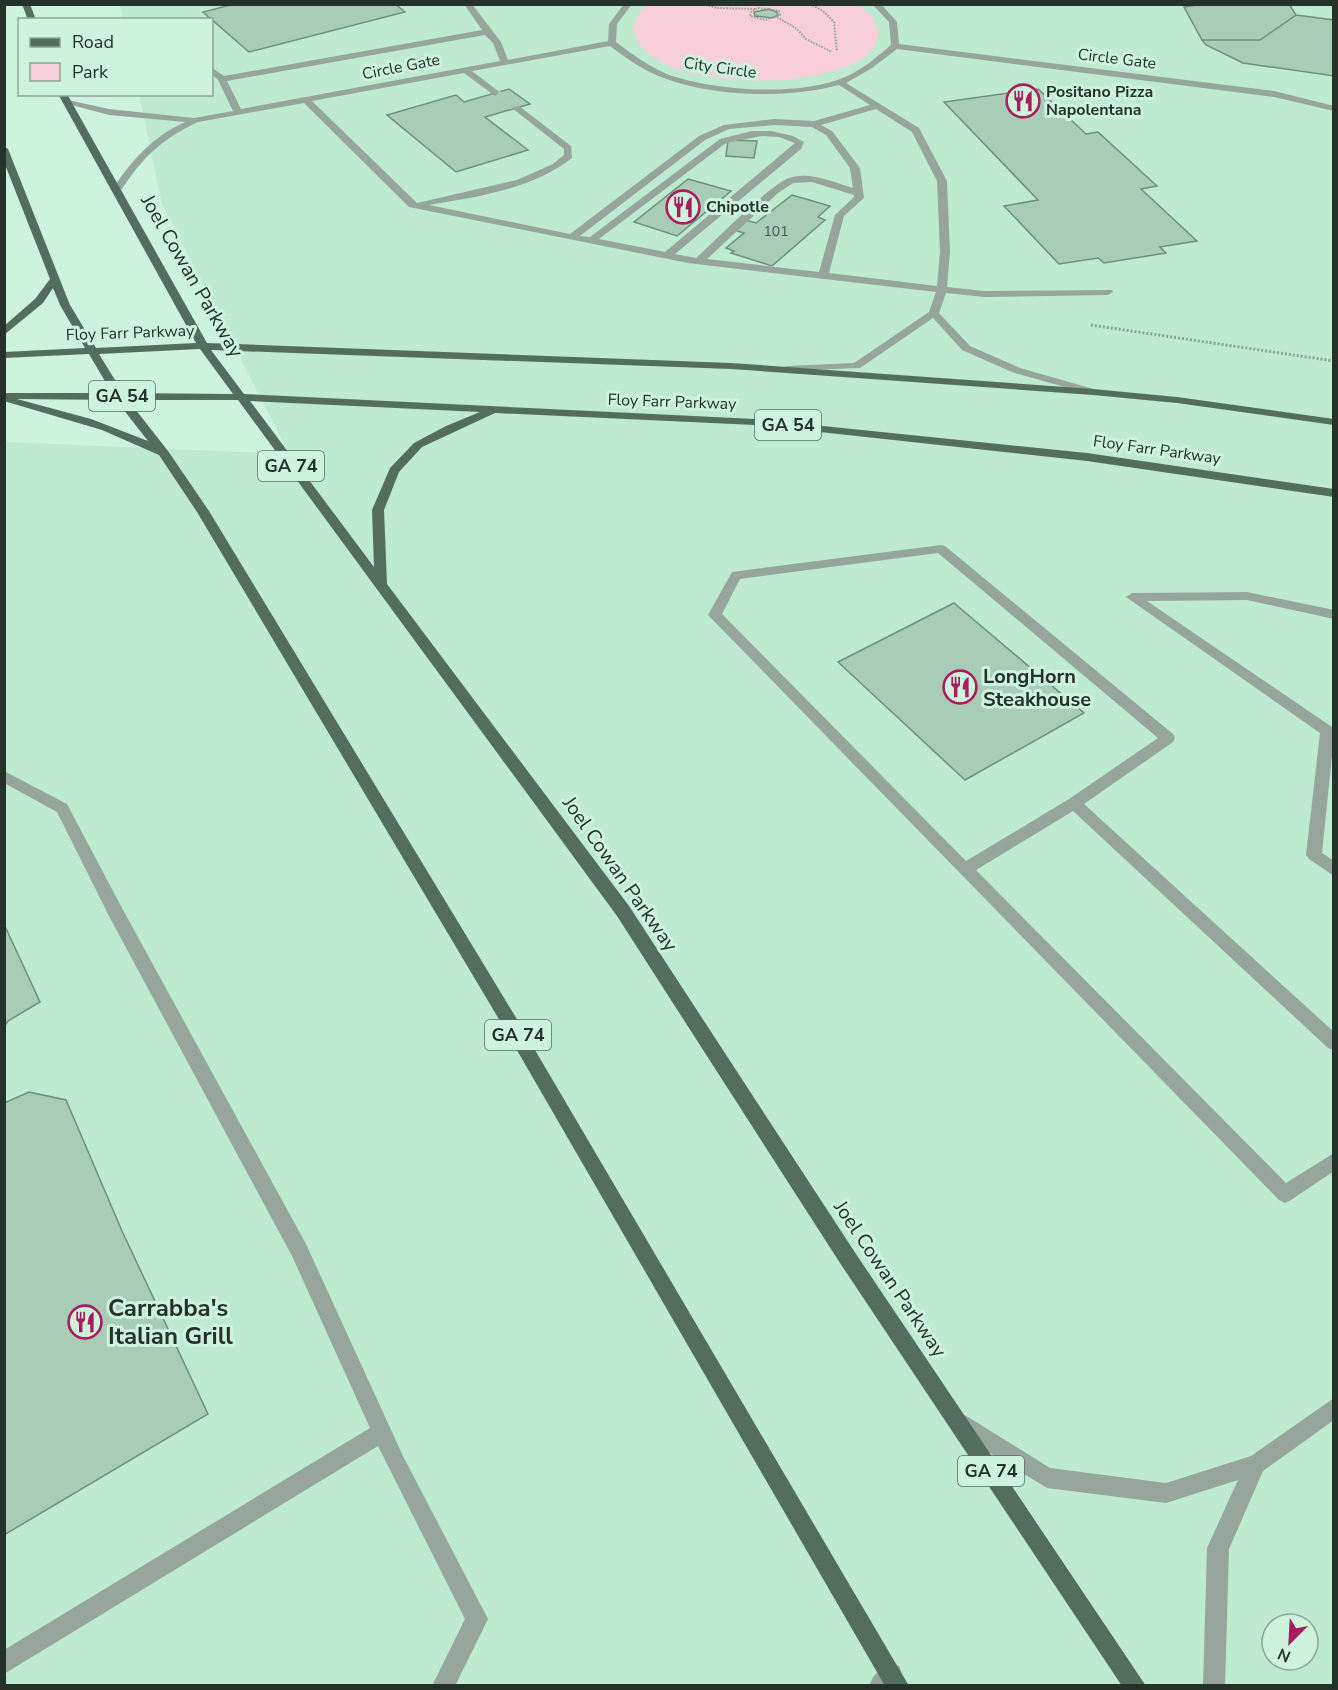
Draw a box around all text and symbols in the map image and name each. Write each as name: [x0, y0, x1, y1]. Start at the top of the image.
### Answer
legend: [18, 18, 213, 96]
text: Road: [72, 30, 114, 54]
street label: Circle Gate: [1076, 43, 1158, 75]
street label: Circle Gate: [360, 49, 442, 85]
street label: City Circle: [682, 52, 758, 84]
text: Park: [72, 60, 109, 84]
place label: Positano Pizza Napolentana: [1046, 81, 1153, 121]
restaurant icon: Positano Pizza Napolentana: [1005, 83, 1041, 119]
street label: Joel Cowan Parkway: [134, 189, 250, 363]
restaurant icon: Chipotle: [665, 189, 701, 225]
place label: Chipotle: [706, 196, 769, 218]
house number: 101: [763, 222, 789, 241]
street label: Floy Farr Parkway: [65, 320, 195, 346]
road number: GA 54: [89, 381, 155, 411]
street label: Floy Farr Parkway: [607, 389, 737, 415]
road number: GA 54: [755, 410, 821, 440]
street label: Floy Farr Parkway: [1092, 430, 1223, 470]
road number: GA 74: [258, 451, 324, 481]
place label: LongHorn Steakhouse: [983, 663, 1091, 713]
restaurant icon: LongHorn Steakhouse: [942, 669, 978, 705]
street label: Joel Cowan Parkway: [556, 790, 684, 958]
road number: GA 74: [485, 1020, 551, 1050]
street label: Joel Cowan Parkway: [827, 1194, 953, 1363]
place label: Carrabba's Italian Grill: [108, 1292, 233, 1352]
restaurant icon: Carrabba's Italian Grill: [67, 1304, 103, 1340]
road number: GA 74: [958, 1456, 1024, 1486]
north arrow: [1260, 1612, 1320, 1672]
text: N: [1274, 1642, 1294, 1667]

